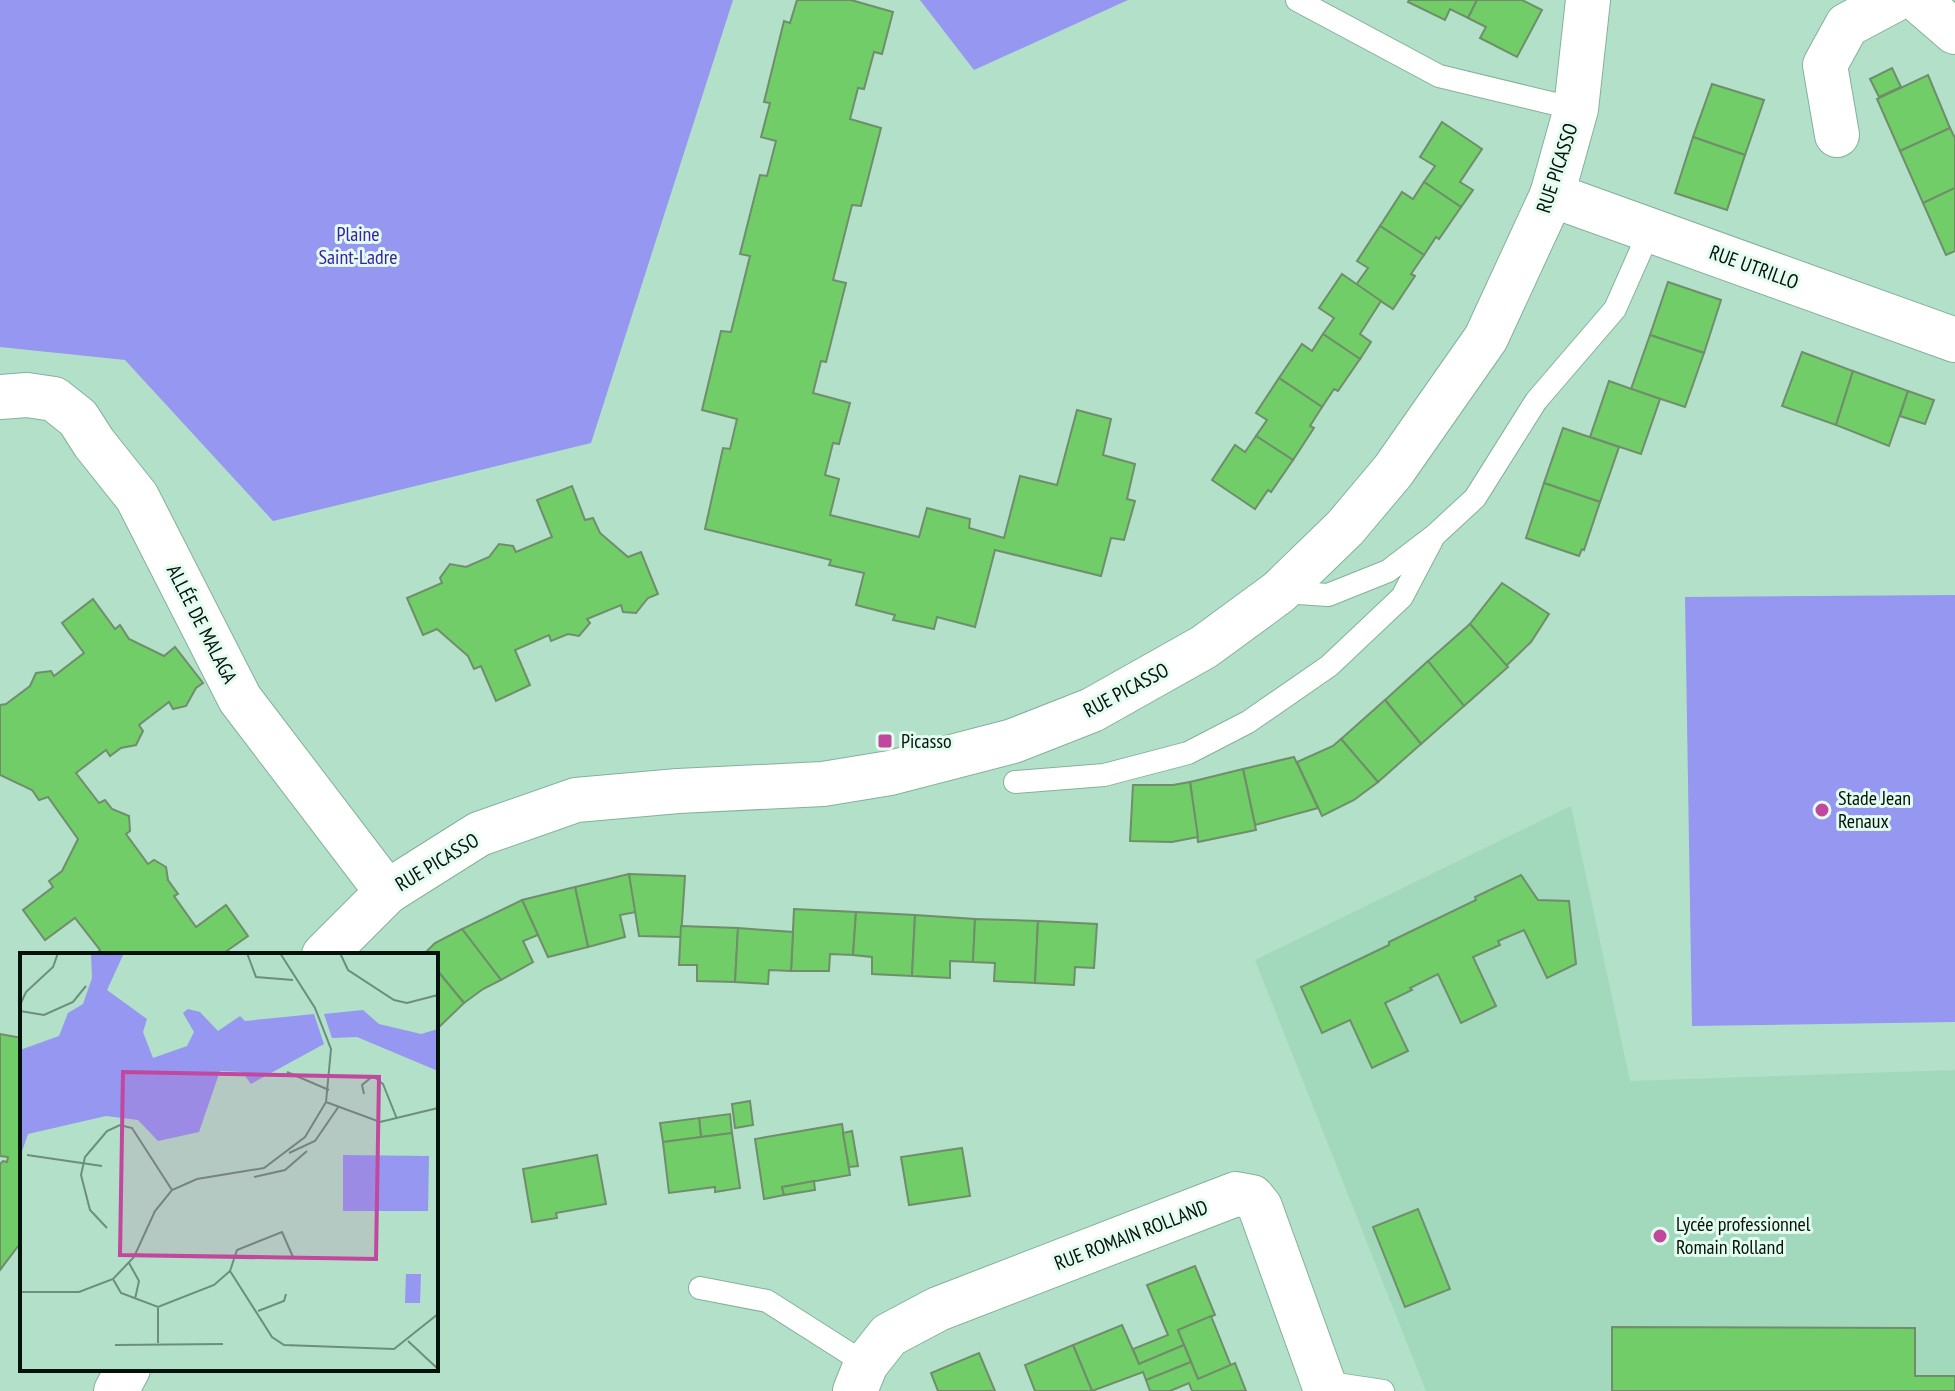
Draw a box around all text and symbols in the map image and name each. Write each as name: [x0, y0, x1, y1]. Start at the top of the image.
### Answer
street label: RUE PICASSO: [1530, 120, 1584, 216]
park label: Plaine Saint-Ladre: [319, 221, 397, 270]
street label: RUE UTRILLO: [1706, 239, 1802, 295]
street label: ALLÉE DE MALAGA: [161, 560, 243, 688]
street label: RUE PICASSO: [1079, 657, 1173, 723]
place label: Picasso: [901, 728, 952, 754]
marker: Picasso: [876, 732, 894, 750]
place label: Stade Jean Renaux: [1838, 785, 1911, 834]
marker: Stade Jean Renaux: [1813, 801, 1831, 819]
street label: RUE PICASSO: [391, 827, 483, 897]
inset map: [20, 953, 438, 1371]
street label: RUE ROMAIN ROLLAND: [1051, 1194, 1211, 1276]
place label: Lycée professionnel Romain Rolland: [1676, 1211, 1811, 1260]
marker: Lycée professionnel Romain Rolland: [1651, 1227, 1669, 1245]

